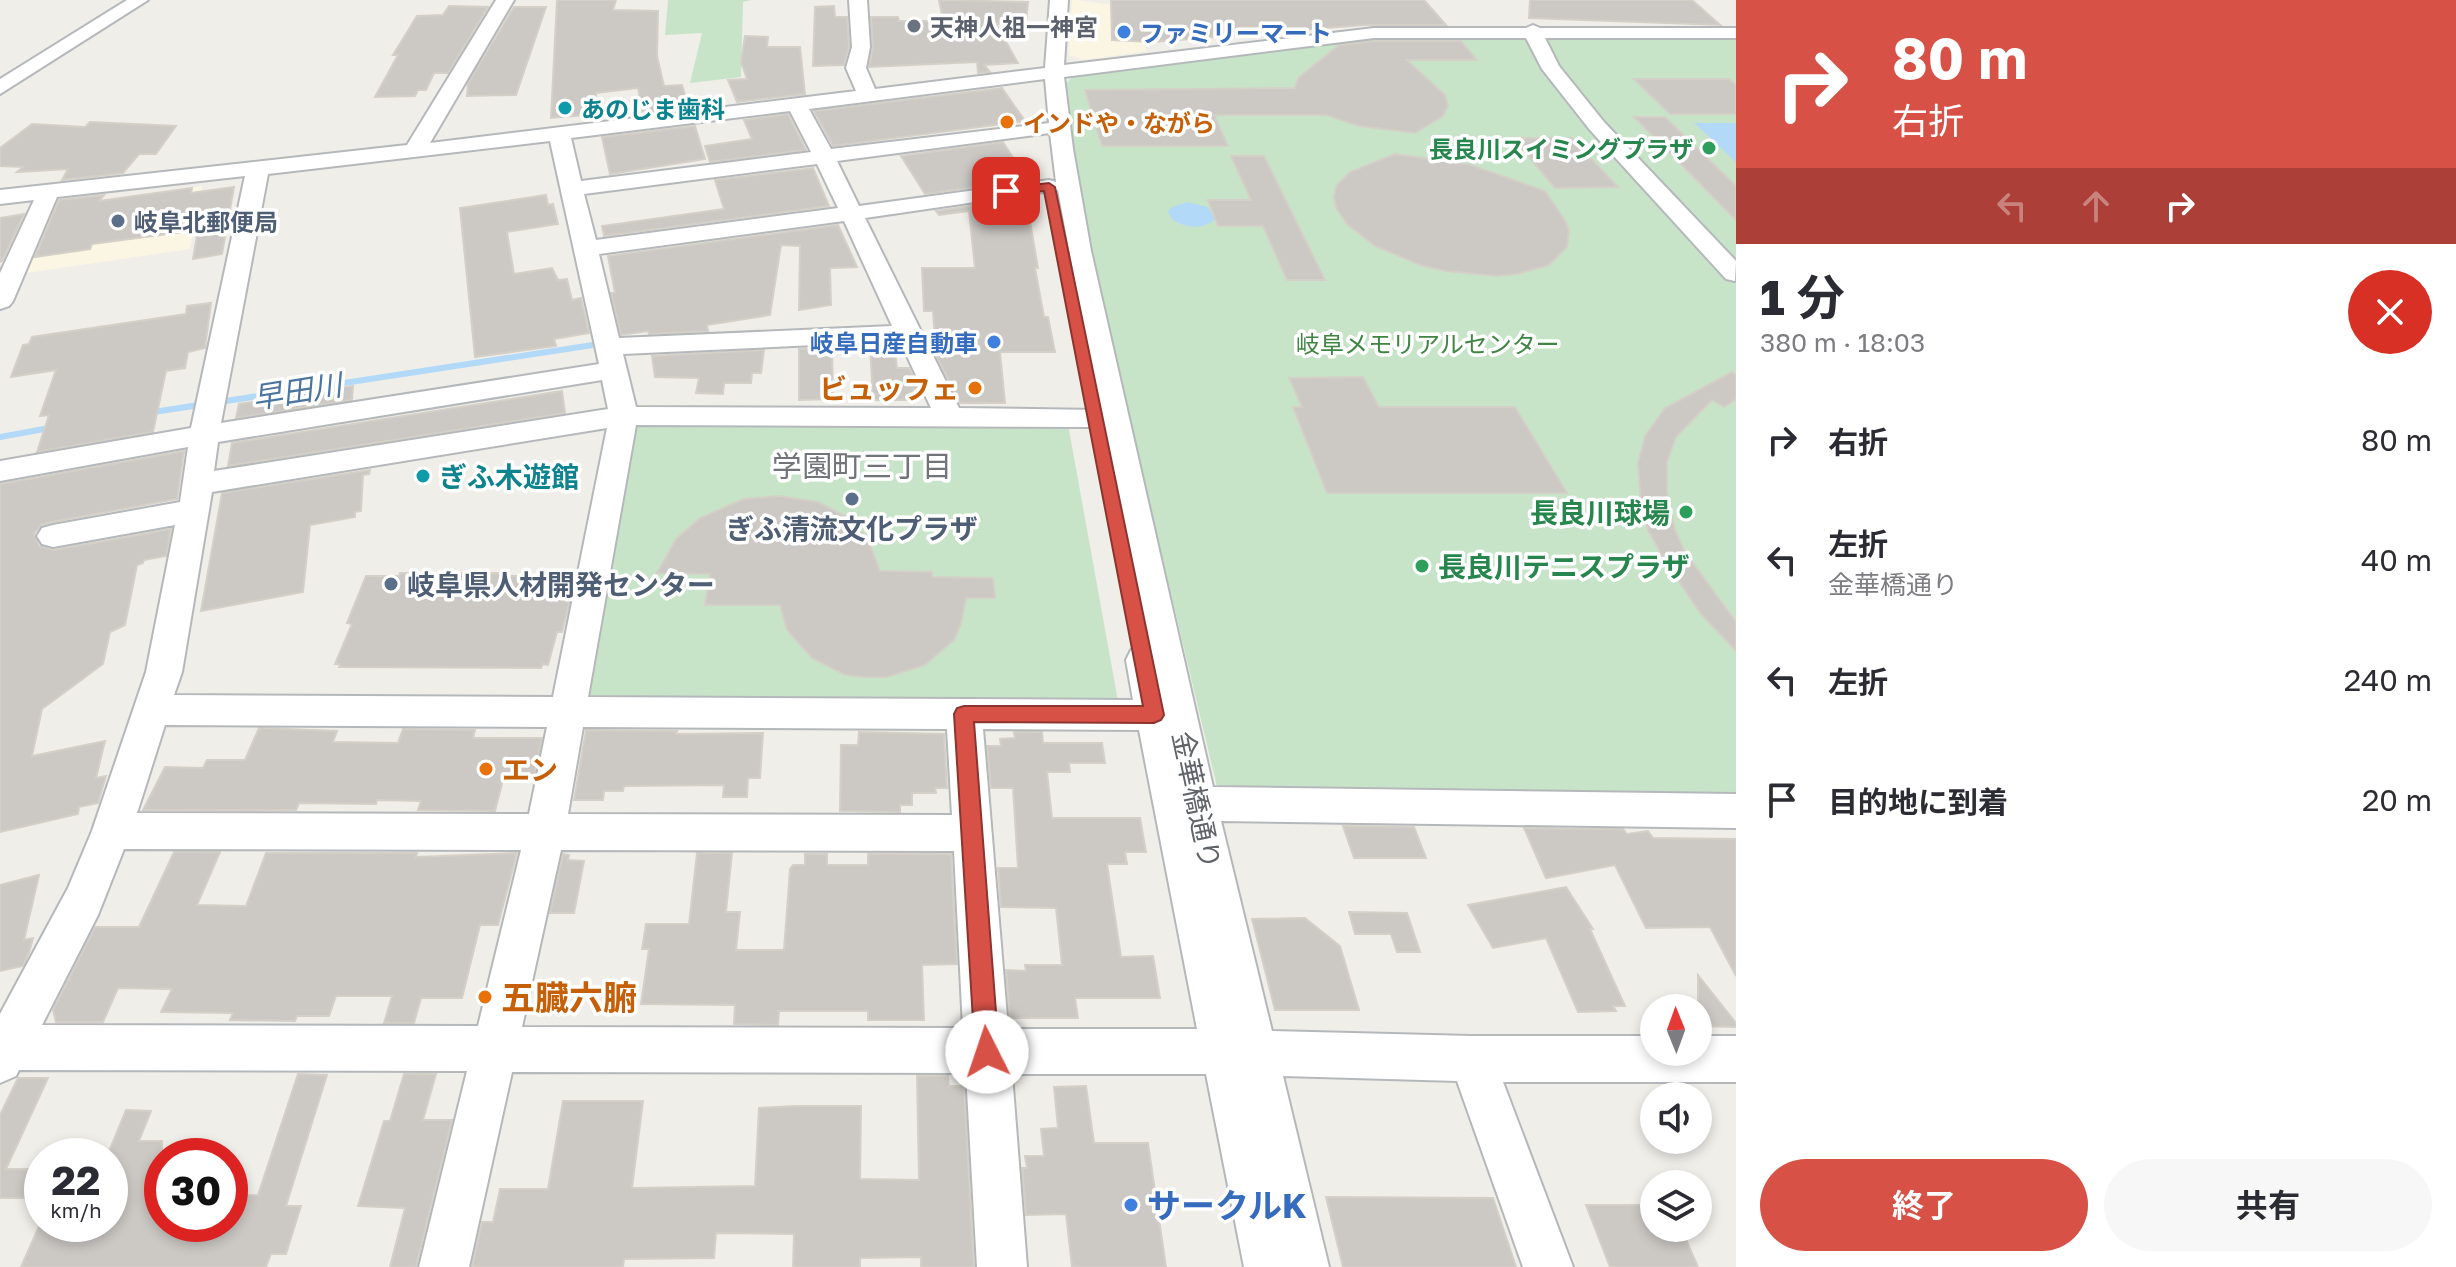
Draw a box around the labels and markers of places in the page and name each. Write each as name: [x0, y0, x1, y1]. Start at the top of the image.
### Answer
place label: 天神人祖一神宮: [930, 12, 1098, 41]
marker: 天神人祖一神宮: [905, 17, 923, 35]
place label: ファミリーマート: [1140, 18, 1332, 47]
marker: ファミリーマート: [1115, 23, 1133, 41]
place label: あのじま歯科: [581, 94, 725, 123]
marker: あのじま歯科: [556, 99, 574, 117]
place label: インドや・ながら: [1023, 108, 1215, 137]
marker: インドや・ながら: [998, 113, 1016, 131]
place label: 長良川スイミングプラザ: [1429, 134, 1693, 163]
marker: 長良川スイミングプラザ: [1700, 139, 1718, 157]
pin: [972, 157, 1040, 225]
place label: 岐阜北郵便局: [134, 207, 278, 236]
marker: 岐阜北郵便局: [109, 212, 127, 230]
place label: 岐阜日産自動車: [810, 328, 978, 357]
marker: 岐阜日産自動車: [985, 333, 1003, 351]
place label: ビュッフェ: [819, 372, 959, 405]
marker: ビュッフェ: [966, 379, 984, 397]
place label: ぎふ木遊館: [439, 460, 579, 493]
marker: ぎふ木遊館: [414, 467, 432, 485]
marker: ぎふ清流文化プラザ: [843, 490, 861, 508]
place label: 長良川球場: [1530, 496, 1670, 529]
marker: 長良川球場: [1677, 503, 1695, 521]
place label: ぎふ清流文化プラザ: [726, 512, 978, 545]
place label: 長良川テニスプラザ: [1438, 550, 1690, 583]
marker: 長良川テニスプラザ: [1413, 557, 1431, 575]
place label: 岐阜県人材開発センター: [407, 568, 715, 601]
marker: 岐阜県人材開発センター: [382, 575, 400, 593]
place label: エン: [502, 753, 558, 786]
marker: エン: [477, 760, 495, 778]
place label: 五臓六腑: [501, 977, 637, 1017]
marker: 五臓六腑: [476, 988, 494, 1006]
place label: サークルK: [1147, 1185, 1307, 1225]
marker: サークルK: [1122, 1196, 1140, 1214]

